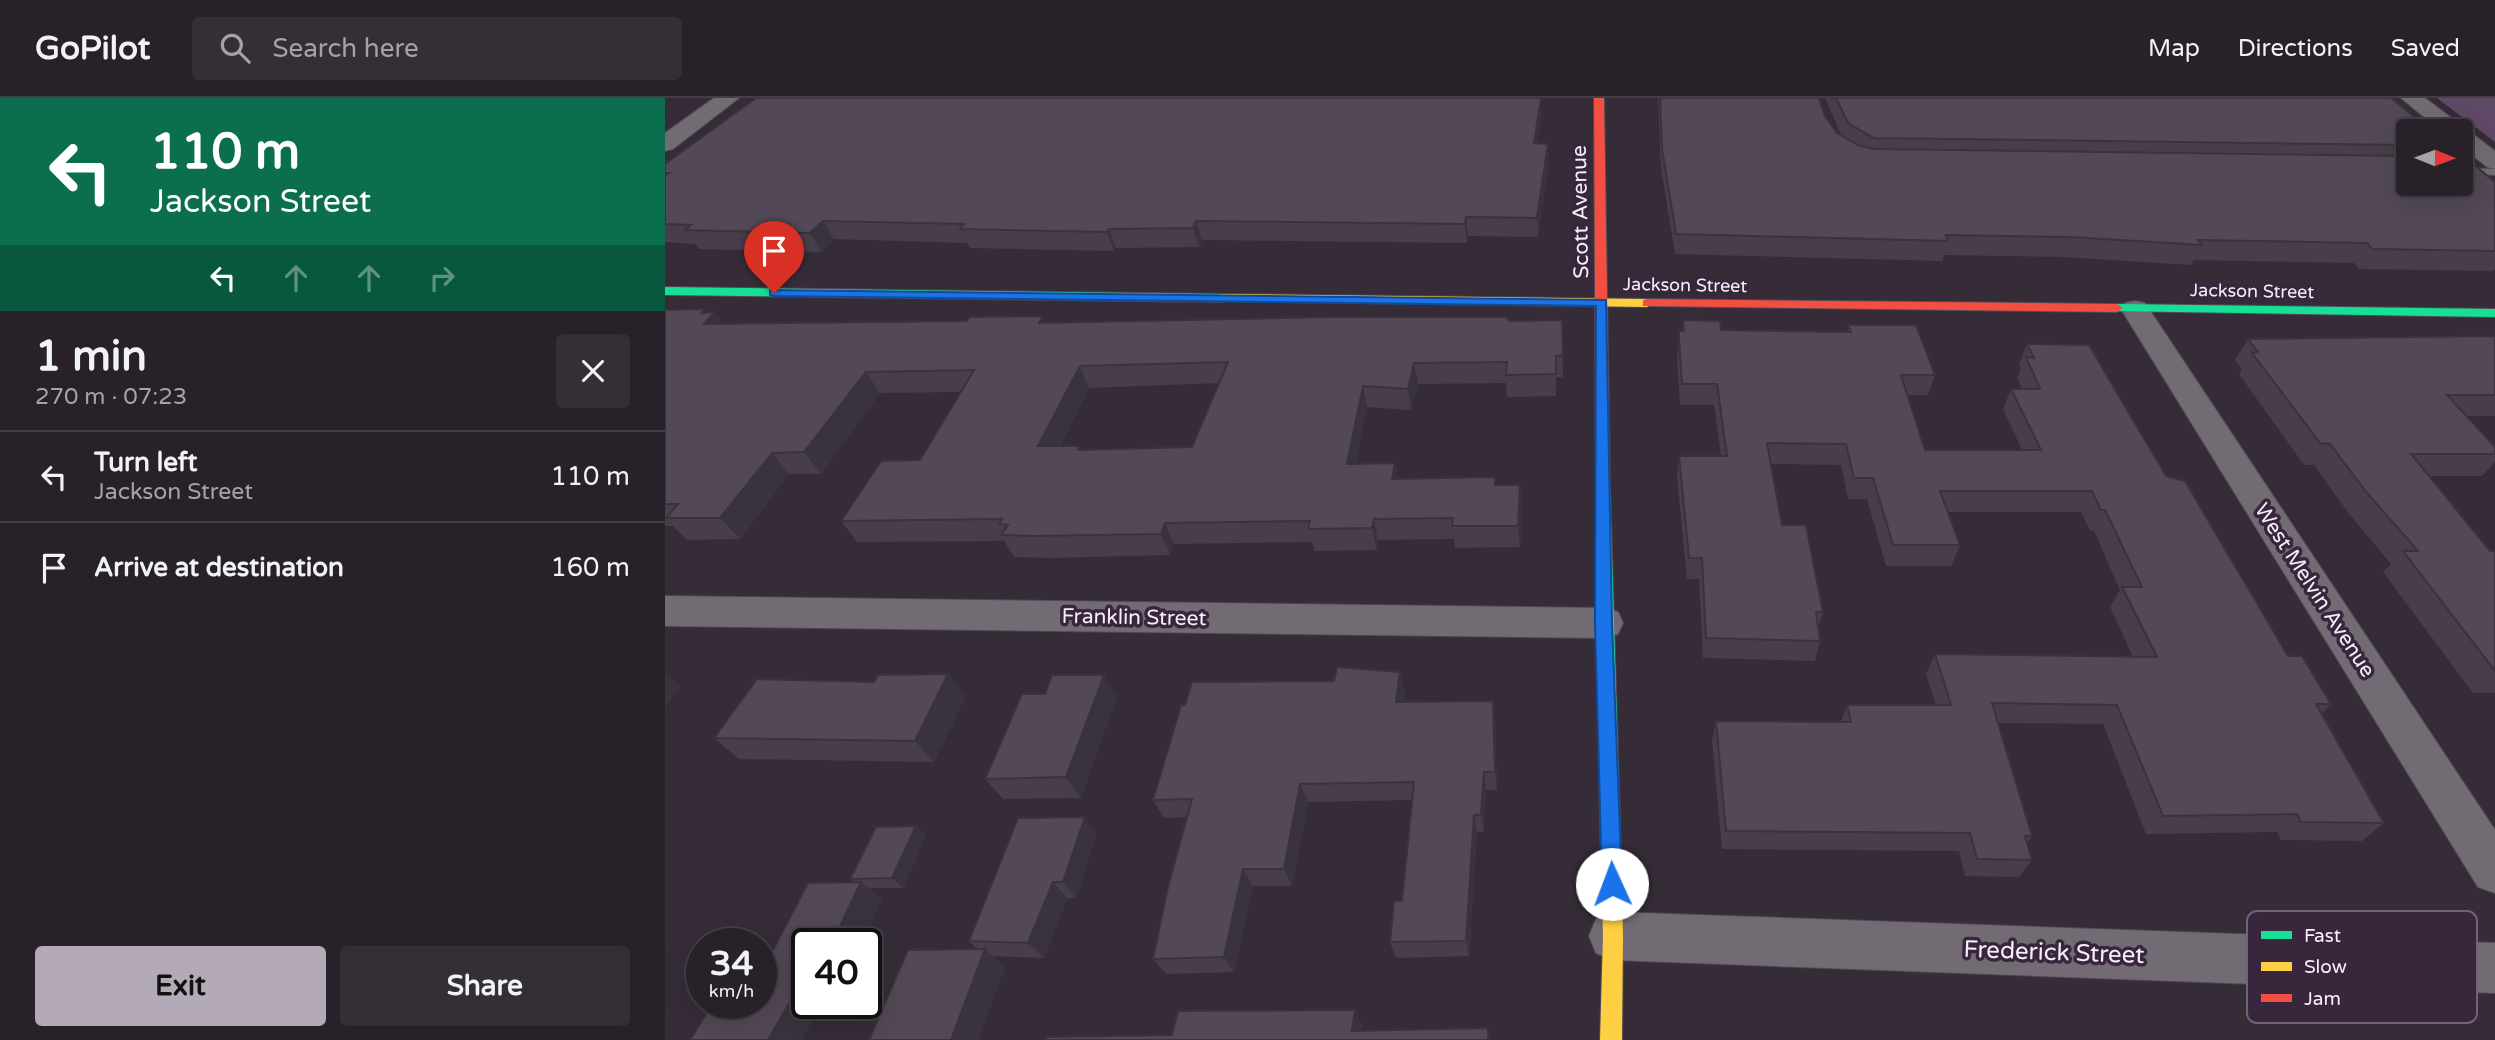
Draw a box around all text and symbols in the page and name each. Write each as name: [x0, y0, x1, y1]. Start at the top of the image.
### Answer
search box: [192, 17, 682, 80]
text: GoPilot: [35, 29, 150, 68]
icon: search: [216, 29, 254, 67]
text: Search here: [272, 33, 419, 64]
text: Map: [2148, 34, 2200, 63]
text: Directions: [2238, 34, 2353, 63]
text: Saved: [2391, 34, 2460, 63]
north arrow: [2396, 119, 2473, 196]
map controls: [2396, 119, 2473, 196]
text: 110 m: [150, 123, 300, 182]
icon: left: [35, 126, 126, 217]
street label: Scott Avenue: [1567, 145, 1594, 279]
text: Jackson Street: [150, 183, 371, 221]
pin: [744, 221, 804, 293]
icon: arrive: [755, 232, 793, 270]
icon: left: [204, 259, 242, 297]
icon: ahead: [277, 259, 315, 297]
icon: ahead: [350, 259, 388, 297]
icon: right: [423, 259, 461, 297]
street label: Jackson Street: [1623, 273, 1748, 297]
street label: Jackson Street: [2190, 279, 2315, 303]
text: 1 min: [35, 331, 147, 382]
button: close: [556, 334, 630, 408]
text: 270 m · 07:23: [35, 383, 187, 411]
text: Turn left: [94, 447, 197, 478]
icon: left: [35, 458, 73, 496]
text: 110 m: [550, 461, 630, 492]
text: Jackson Street: [94, 478, 253, 506]
street label: West Melvin Avenue: [2249, 499, 2380, 682]
icon: arrive: [35, 549, 73, 587]
text: Arrive at destination: [94, 552, 344, 583]
text: 160 m: [550, 552, 630, 583]
street label: Franklin Street: [1061, 604, 1207, 631]
position arrow: [1575, 847, 1649, 921]
legend: [2247, 911, 2477, 1023]
text: Fast: [2304, 925, 2341, 947]
speed limit sign: 40: [791, 928, 882, 1019]
street label: Frederick Street: [1963, 935, 2145, 970]
text: 34: [710, 943, 753, 985]
button: Exit: [35, 946, 326, 1026]
button: Share: [340, 946, 630, 1026]
text: Slow: [2304, 956, 2347, 978]
text: km/h: [709, 980, 754, 1002]
text: Jam: [2304, 988, 2341, 1010]

